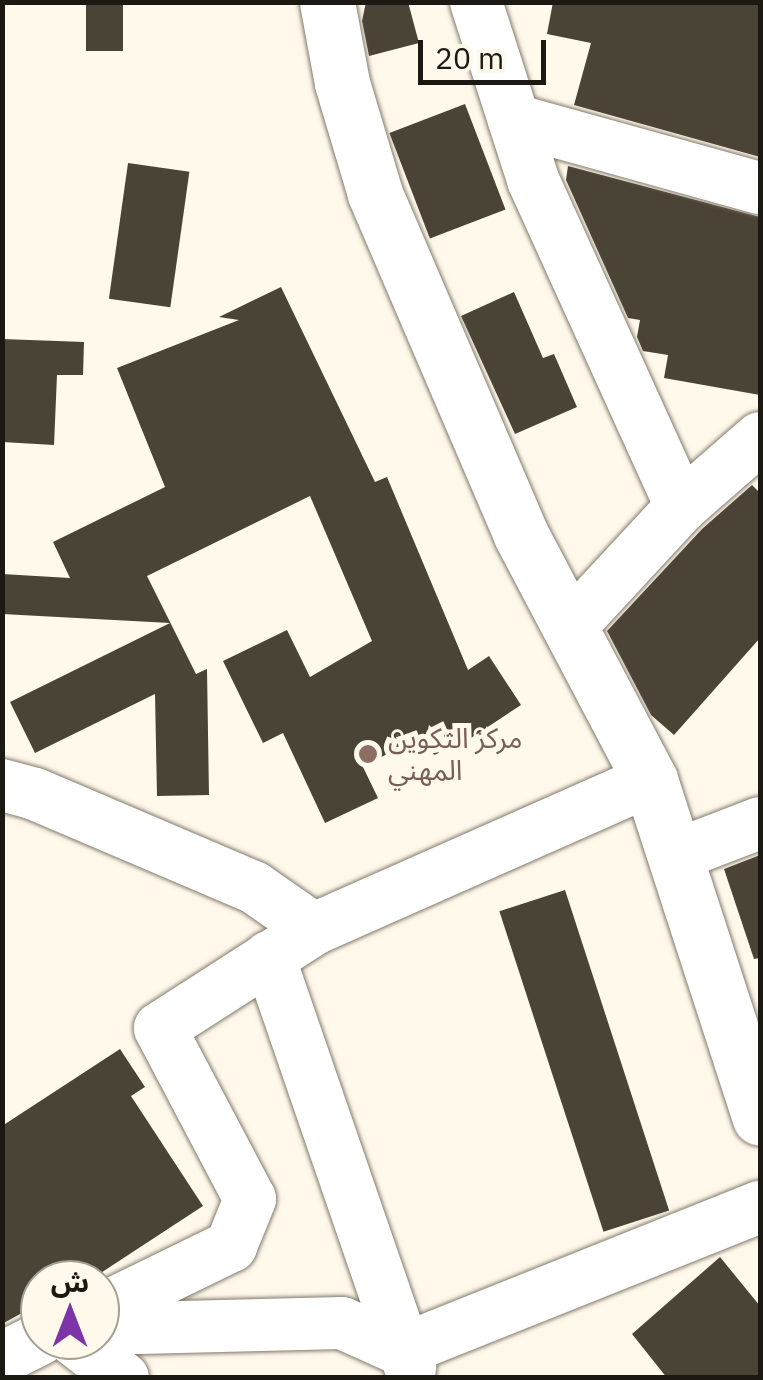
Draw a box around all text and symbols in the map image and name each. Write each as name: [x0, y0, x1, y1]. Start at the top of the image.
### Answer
scale bar: [423, 20, 550, 82]
text: 20 m: [435, 38, 504, 77]
place label: مركز التكوين المهني: [388, 721, 523, 787]
marker: مركز التكوين المهني: [357, 743, 379, 765]
north arrow: [20, 1260, 120, 1360]
text: ش: [51, 1263, 89, 1300]

